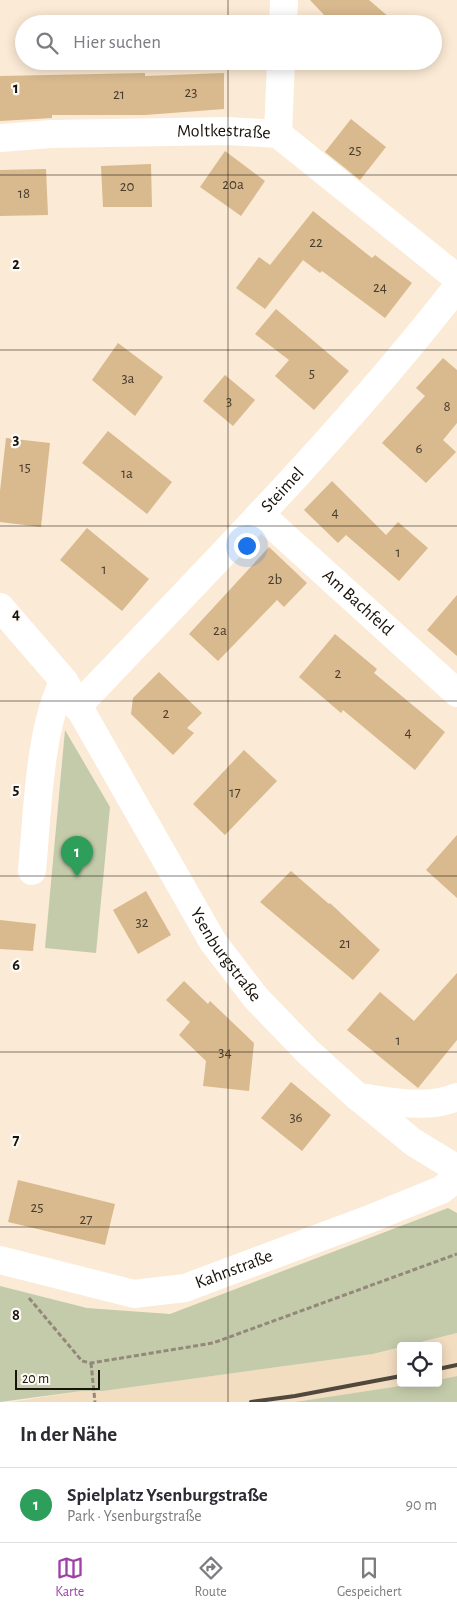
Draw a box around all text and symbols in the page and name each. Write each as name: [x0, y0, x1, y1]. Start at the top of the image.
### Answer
search box: [15, 15, 442, 70]
icon: search: [33, 29, 61, 57]
text: Hier suchen: [73, 33, 161, 52]
text: 1: [13, 80, 19, 96]
house number: 23: [184, 85, 198, 100]
house number: 21: [113, 87, 125, 102]
street label: Moltkestraße: [177, 122, 271, 143]
house number: 25: [348, 143, 362, 158]
house number: 20a: [222, 177, 244, 192]
house number: 20: [120, 179, 134, 194]
house number: 18: [18, 186, 30, 201]
house number: 22: [309, 235, 323, 250]
text: 2: [12, 256, 20, 272]
house number: 24: [373, 280, 387, 295]
house number: 5: [309, 366, 315, 381]
house number: 3a: [121, 371, 135, 386]
house number: 3: [226, 394, 232, 409]
house number: 8: [443, 399, 451, 414]
text: 3: [13, 431, 20, 447]
house number: 6: [415, 441, 423, 456]
house number: 15: [19, 460, 31, 475]
street label: Steimel: [258, 464, 308, 516]
house number: 1a: [121, 466, 133, 481]
house number: 4: [331, 505, 339, 520]
your location: [234, 533, 260, 559]
house number: 1: [395, 545, 401, 560]
house number: 1: [101, 562, 107, 577]
street label: Am Bachfeld: [319, 566, 397, 639]
house number: 2b: [268, 572, 283, 587]
text: 4: [12, 606, 20, 622]
house number: 2a: [213, 623, 227, 638]
house number: 2: [335, 666, 342, 681]
house number: 2: [163, 706, 170, 721]
house number: 4: [404, 725, 412, 740]
text: 5: [13, 781, 20, 797]
house number: 17: [229, 785, 241, 800]
pin: 1: [61, 836, 93, 877]
street label: Ysenburgstraße: [187, 905, 265, 1005]
house number: 32: [135, 915, 149, 930]
house number: 21: [339, 936, 351, 951]
text: 6: [12, 957, 20, 973]
house number: 1: [395, 1033, 401, 1048]
house number: 34: [218, 1045, 232, 1060]
house number: 36: [289, 1110, 303, 1125]
text: 7: [13, 1132, 20, 1148]
house number: 25: [30, 1200, 44, 1215]
house number: 27: [79, 1212, 93, 1227]
street label: Kahnstraße: [193, 1247, 275, 1292]
text: 8: [12, 1307, 20, 1323]
map controls: [397, 1342, 442, 1387]
button: locate: [397, 1342, 442, 1387]
scale bar: [15, 1367, 100, 1390]
text: 20 m: [22, 1372, 49, 1386]
text: In der Nähe: [20, 1424, 117, 1445]
text: Spielplatz Ysenburgstraße: [67, 1486, 268, 1505]
text: 1: [33, 1497, 39, 1513]
text: 90 m: [406, 1497, 437, 1513]
text: Park · Ysenburgstraße: [67, 1508, 202, 1524]
tab: Karte: [55, 1554, 84, 1601]
tab: Route: [195, 1554, 227, 1601]
tab: Gespeichert: [337, 1554, 402, 1601]

